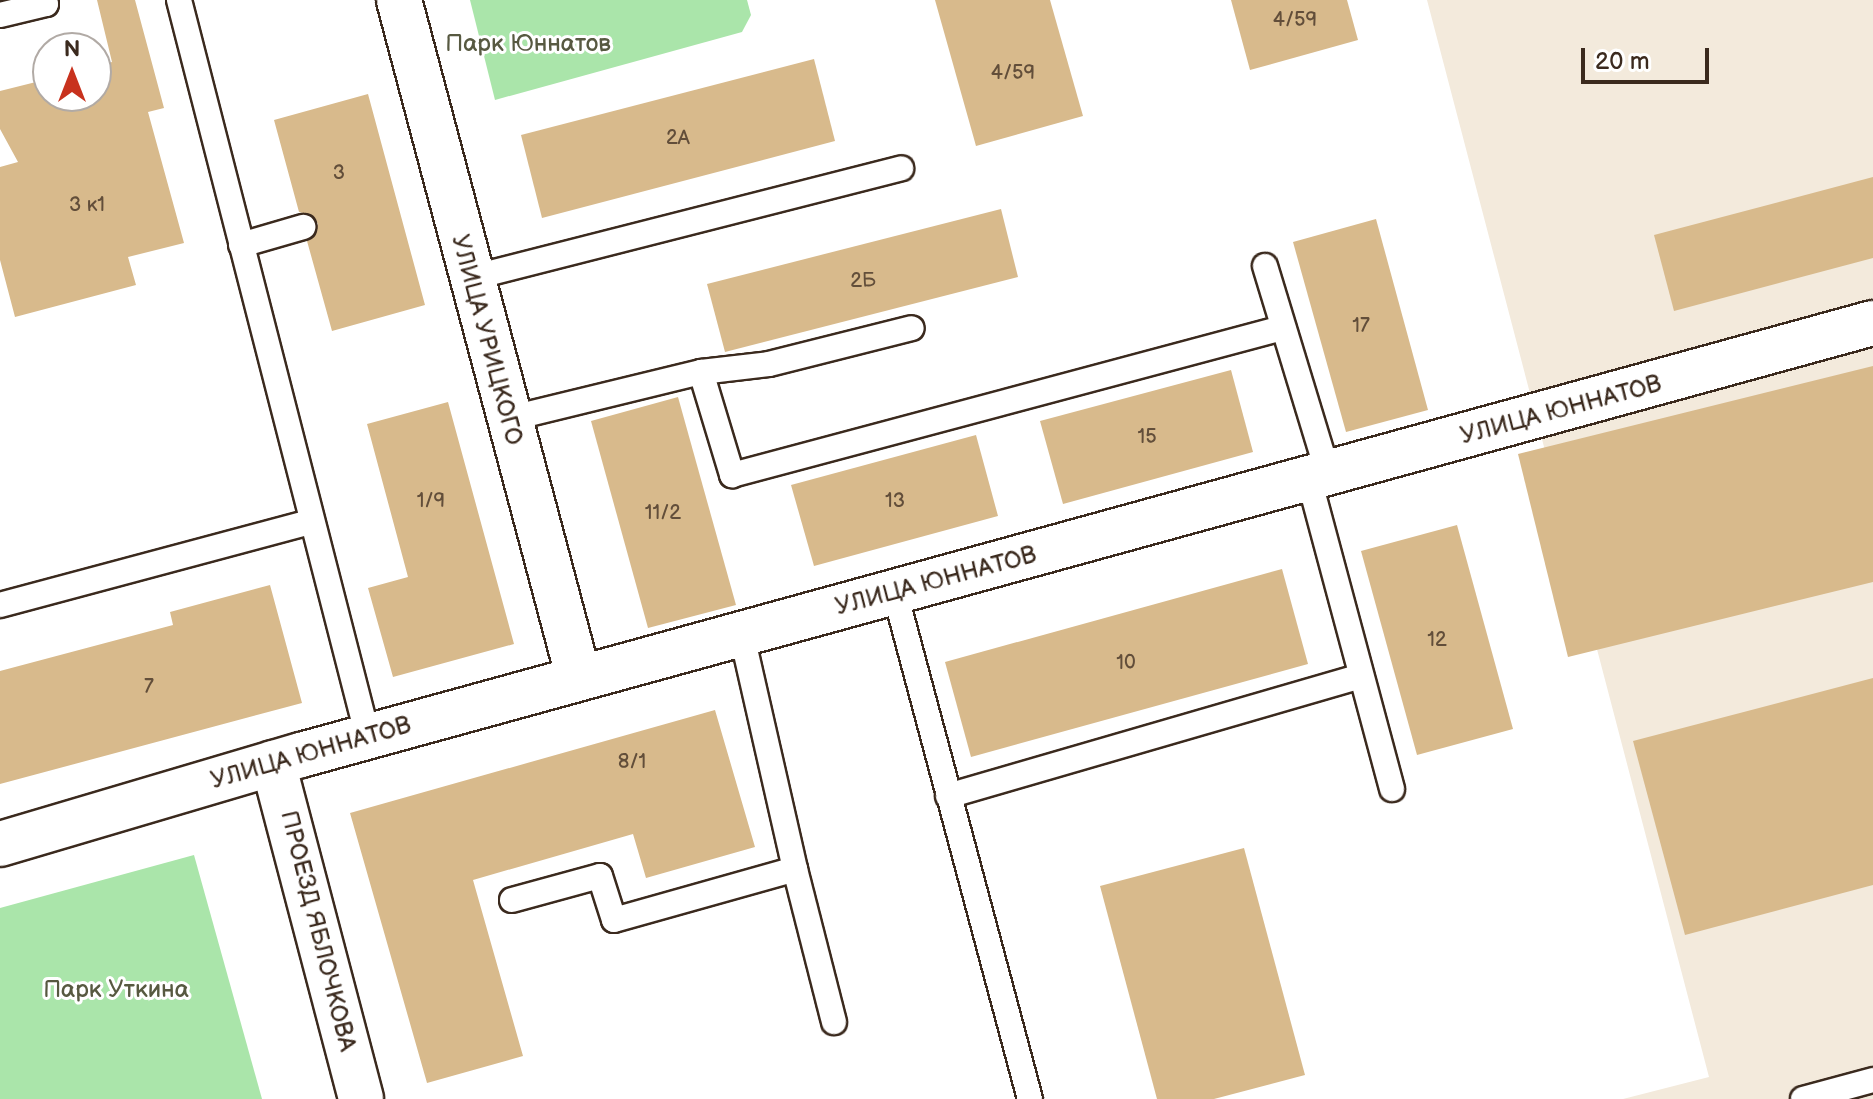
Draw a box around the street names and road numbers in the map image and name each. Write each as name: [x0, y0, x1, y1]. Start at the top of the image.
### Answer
street label: УЛИЦА УРИЦКОГО: [445, 232, 529, 448]
street label: УЛИЦА ЮННАТОВ: [1457, 369, 1665, 451]
street label: УЛИЦА ЮННАТОВ: [832, 540, 1040, 622]
street label: УЛИЦА ЮННАТОВ: [208, 711, 414, 795]
street label: ПРОЕЗД ЯБЛОЧКОВА: [274, 808, 362, 1054]

